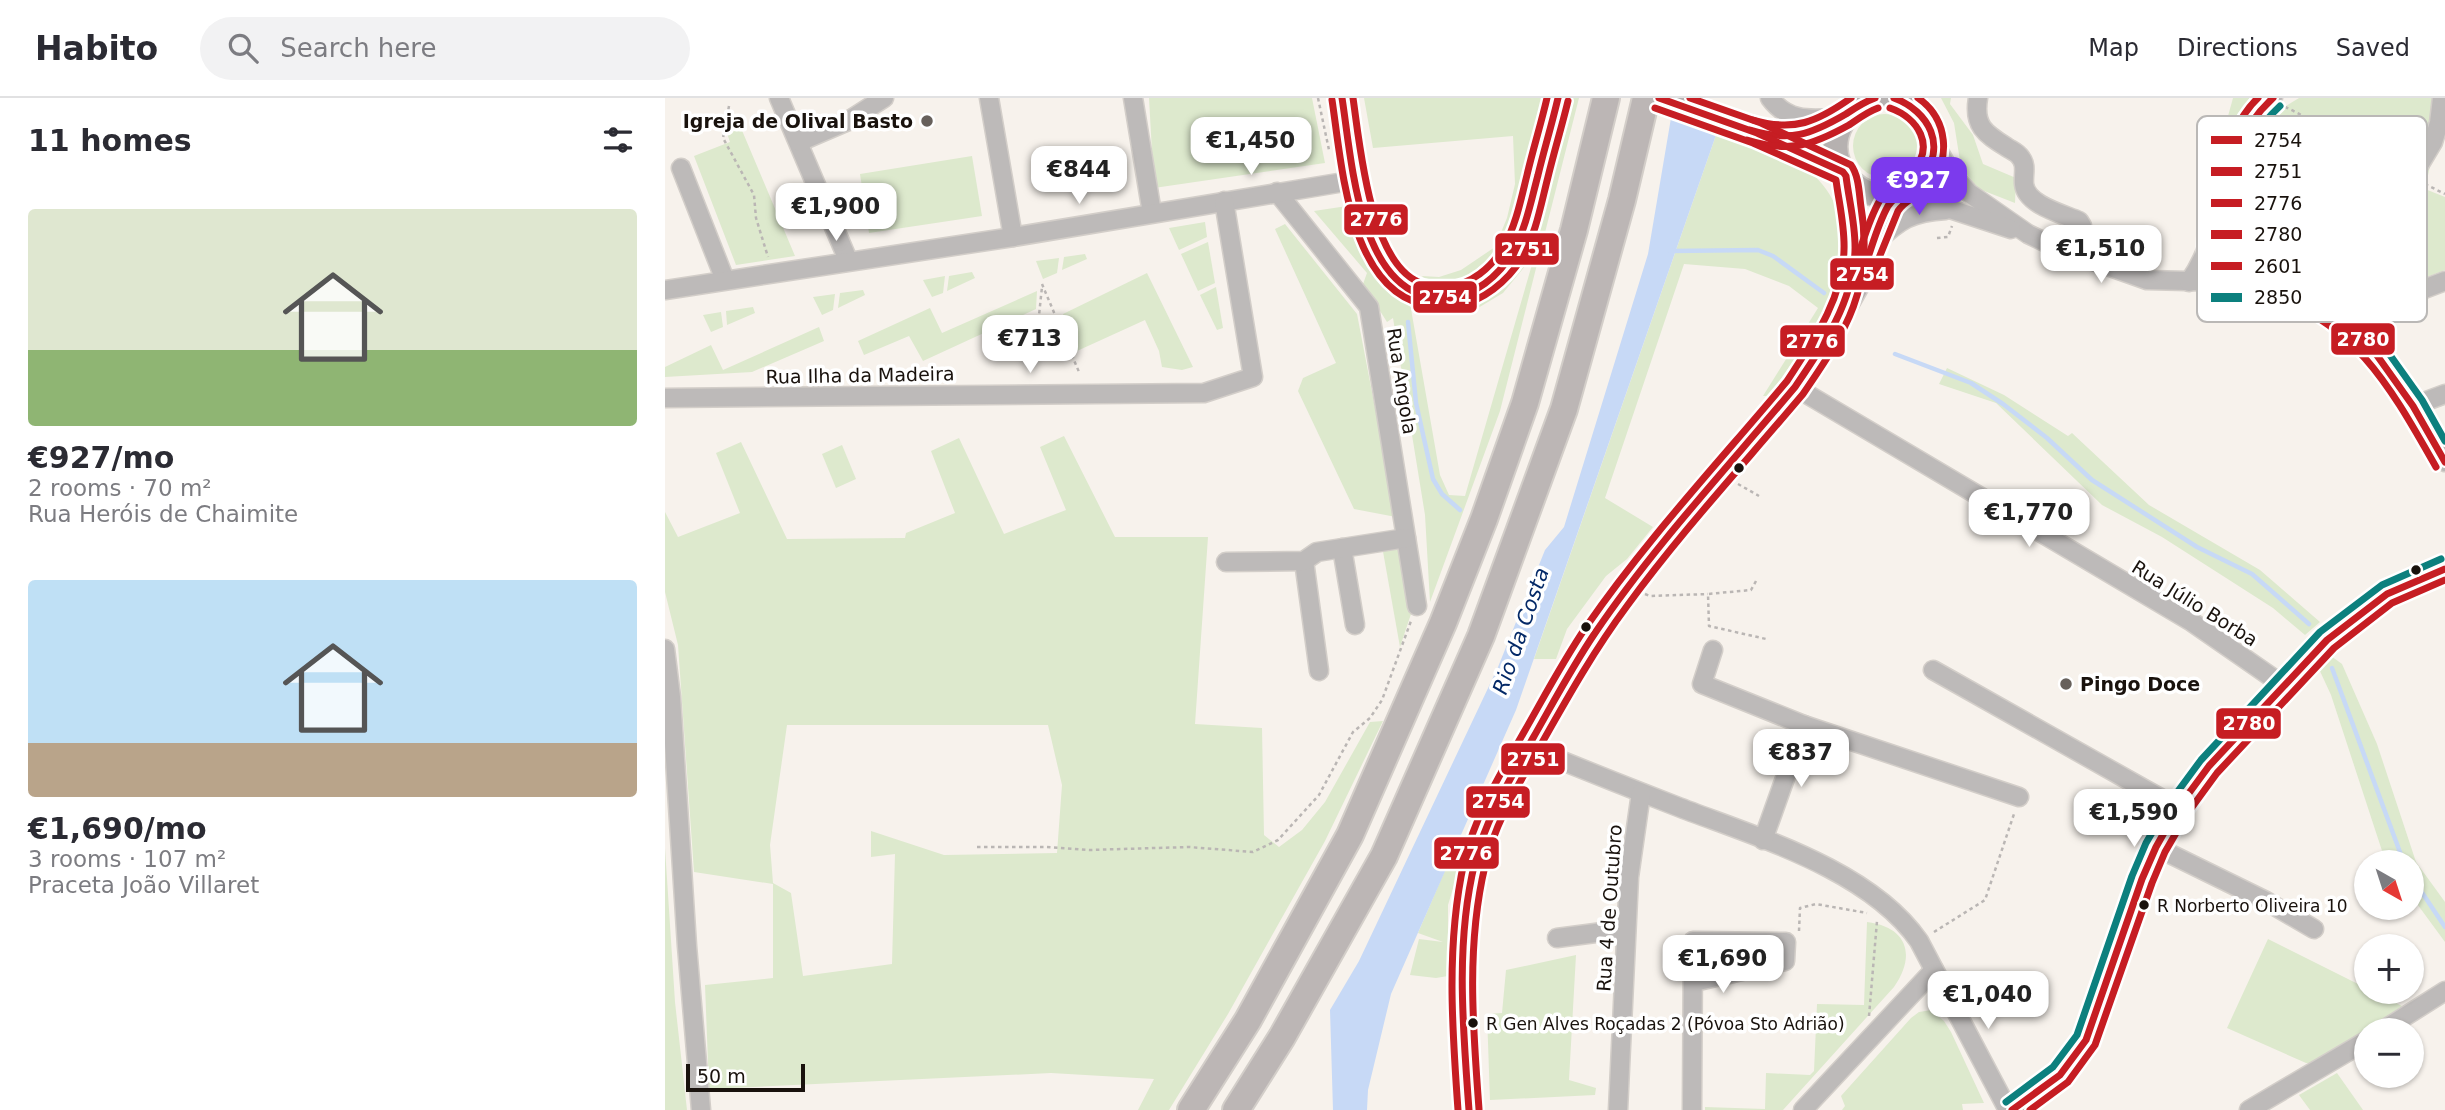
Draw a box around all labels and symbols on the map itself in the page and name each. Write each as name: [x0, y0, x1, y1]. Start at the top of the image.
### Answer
place label: Igreja de Olival Basto: [683, 110, 913, 132]
marker: Igreja de Olival Basto: [919, 113, 935, 129]
legend: [2197, 116, 2427, 322]
pin: €1,450: [1194, 118, 1308, 177]
text: 2754: [2254, 129, 2302, 151]
pin: €844: [1038, 146, 1120, 206]
pin: €927: [1878, 158, 1960, 217]
text: 2751: [2254, 160, 2302, 182]
pin: €1,900: [779, 184, 893, 243]
text: 2776: [2254, 192, 2302, 214]
line badge: 2776: [1343, 203, 1409, 236]
text: 2776: [1350, 208, 1402, 230]
text: 2780: [2254, 223, 2302, 245]
pin: €1,510: [2044, 226, 2158, 285]
line badge: 2751: [1494, 232, 1560, 266]
text: 2751: [1501, 238, 1553, 260]
text: 2601: [2254, 255, 2302, 277]
line badge: 2754: [1829, 257, 1895, 291]
text: 2754: [1836, 263, 1888, 285]
line badge: 2754: [1412, 280, 1478, 314]
text: 2754: [1419, 286, 1471, 308]
text: 2850: [2254, 286, 2302, 308]
pin: €713: [989, 316, 1071, 375]
line badge: 2780: [2330, 322, 2396, 356]
line badge: 2776: [1779, 324, 1846, 358]
street label: Rua Angola: [1383, 326, 1421, 436]
text: 2780: [2337, 328, 2389, 350]
text: 2776: [1786, 330, 1838, 352]
street label: Rua Ilha da Madeira: [765, 362, 955, 388]
unlabelled marker: [1732, 461, 1746, 475]
pin: €1,770: [1972, 490, 2086, 549]
street label: Rua Júlio Borba: [2128, 555, 2262, 651]
unlabelled marker: [2409, 563, 2423, 577]
water label: Rio da Costa: [1488, 565, 1554, 697]
unlabelled marker: [1579, 620, 1593, 634]
place label: Pingo Doce: [2080, 673, 2200, 695]
marker: Pingo Doce: [2058, 676, 2074, 692]
line badge: 2780: [2215, 707, 2282, 740]
text: 2780: [2223, 712, 2275, 734]
pin: €837: [1760, 730, 1842, 789]
line badge: 2751: [1500, 742, 1566, 776]
text: 2751: [1507, 748, 1559, 770]
line badge: 2754: [1465, 785, 1531, 819]
text: 2754: [1472, 790, 1524, 812]
pin: €1,590: [2077, 790, 2191, 849]
street label: Rua 4 de Outubro: [1592, 824, 1626, 992]
line badge: 2776: [1433, 836, 1500, 870]
text: 2776: [1440, 842, 1492, 864]
north arrow: [2354, 850, 2424, 920]
place label: R Norberto Oliveira 10: [2157, 896, 2348, 916]
marker: R Norberto Oliveira 10: [2137, 898, 2151, 912]
pin: €1,690: [1666, 936, 1780, 995]
pin: €1,040: [1931, 972, 2045, 1031]
place label: R Gen Alves Roçadas 2 (Póvoa Sto Adrião): [1486, 1014, 1845, 1034]
marker: R Gen Alves Roçadas 2 (Póvoa Sto Adrião): [1466, 1016, 1480, 1030]
scale bar: [686, 1061, 805, 1093]

